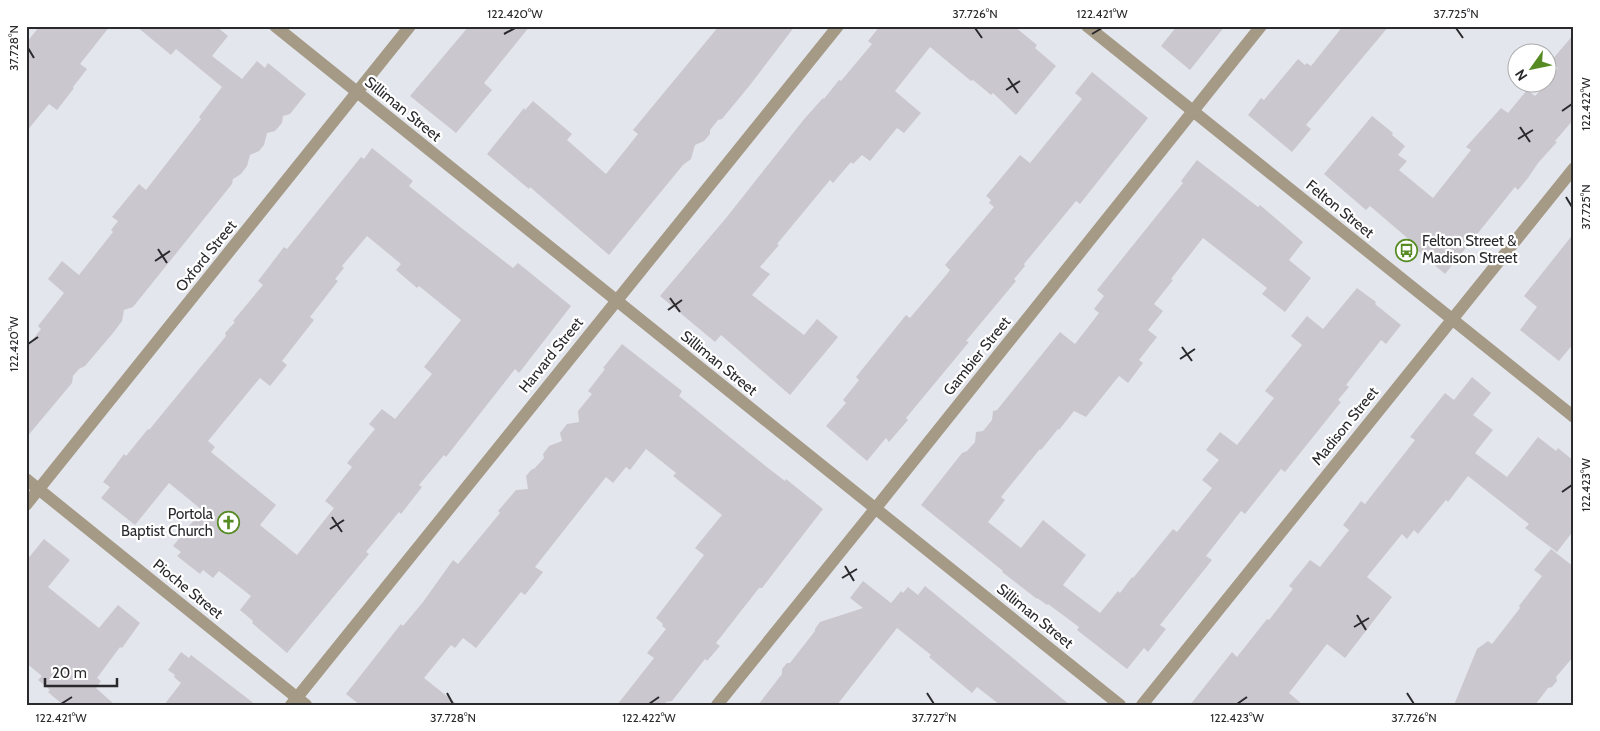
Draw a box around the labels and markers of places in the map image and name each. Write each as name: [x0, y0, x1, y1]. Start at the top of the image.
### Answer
place label: Felton Street & Madison Street: [1422, 232, 1518, 267]
bus stop icon: Felton Street & Madison Street: [1394, 238, 1418, 262]
place label: Portola Baptist Church: [121, 505, 214, 540]
church icon: Portola Baptist Church: [217, 511, 241, 535]

